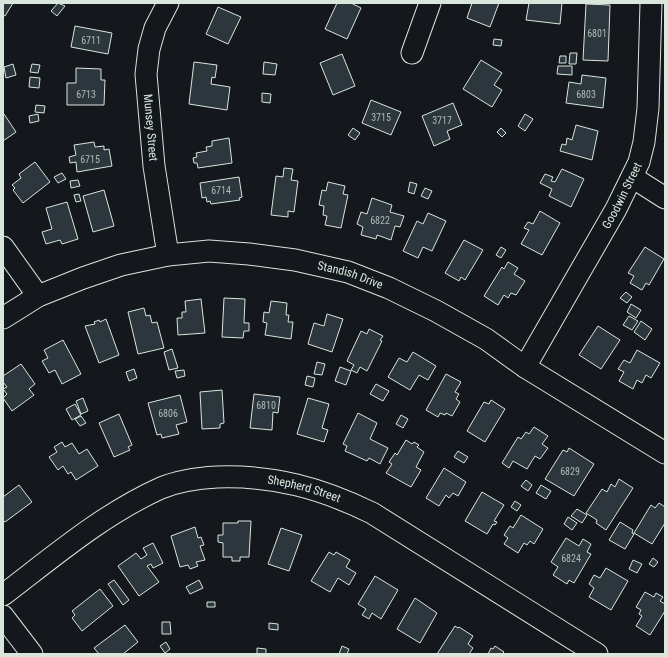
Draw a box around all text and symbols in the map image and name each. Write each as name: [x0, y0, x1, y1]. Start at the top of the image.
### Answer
house number: 6801: [587, 28, 607, 39]
house number: 6711: [81, 35, 101, 46]
house number: 6713: [76, 89, 96, 100]
house number: 6803: [576, 89, 596, 100]
street label: Munsey Street: [141, 93, 161, 162]
house number: 3715: [371, 112, 391, 123]
house number: 3717: [432, 115, 452, 126]
house number: 6715: [80, 154, 100, 165]
street label: Goodwin Street: [599, 160, 645, 231]
house number: 6714: [211, 185, 231, 196]
house number: 6822: [370, 215, 390, 226]
street label: Standish Drive: [316, 258, 385, 292]
house number: 6810: [256, 400, 276, 411]
house number: 6806: [158, 408, 178, 419]
house number: 6829: [560, 466, 580, 477]
street label: Shepherd Street: [267, 473, 343, 506]
house number: 6824: [561, 553, 581, 564]

